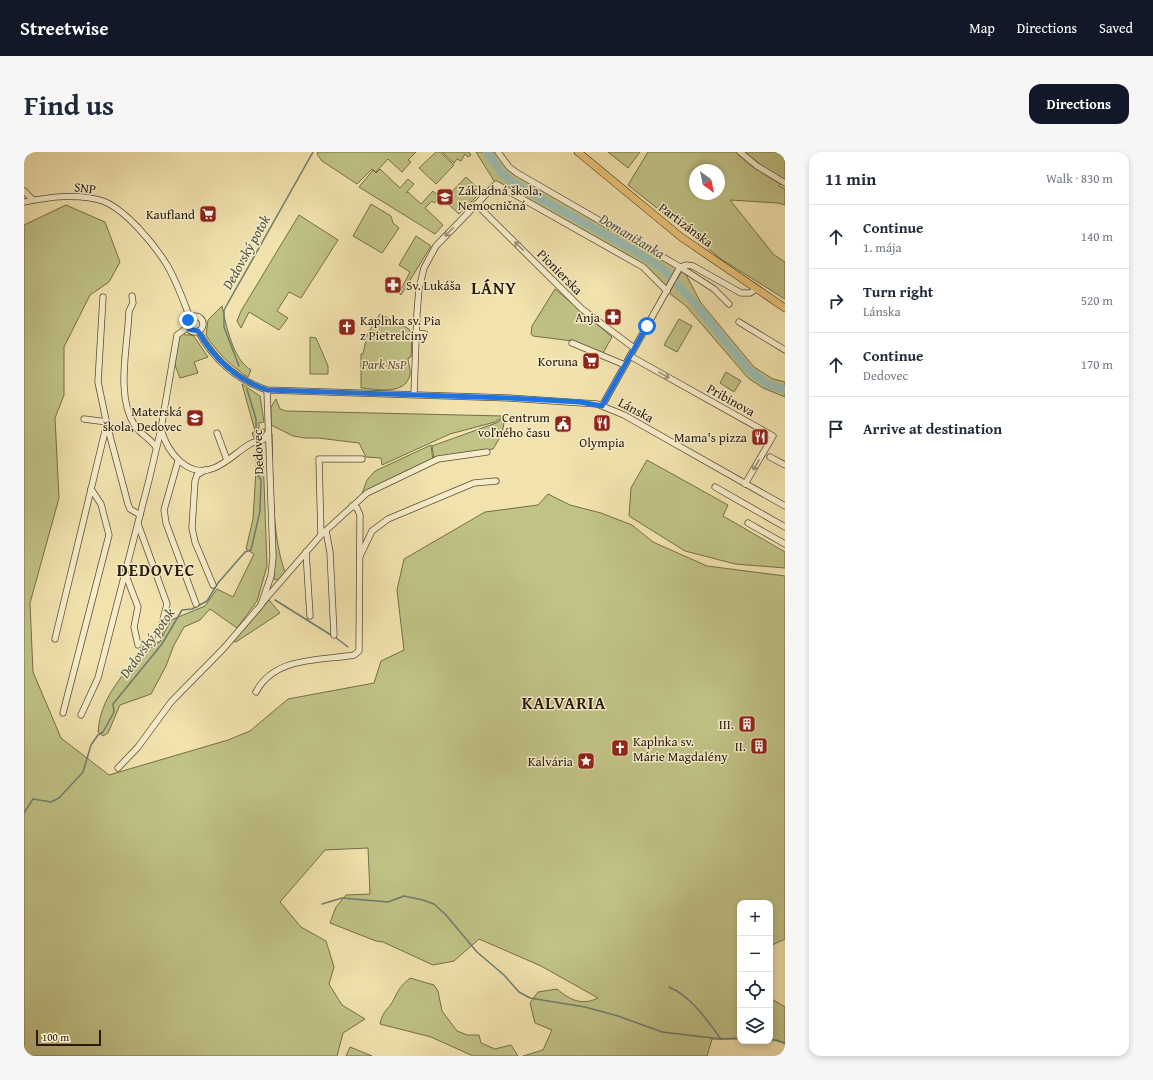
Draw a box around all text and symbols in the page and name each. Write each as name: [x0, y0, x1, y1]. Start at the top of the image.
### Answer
text: Streetwise: [20, 14, 109, 42]
text: Map: [969, 18, 995, 38]
text: Directions: [1017, 18, 1077, 38]
text: Saved: [1099, 18, 1133, 38]
text: Find us: [24, 84, 114, 125]
button: Directions: [1029, 84, 1129, 124]
north arrow: [689, 164, 725, 200]
text: 11 min: [825, 166, 876, 191]
text: Walk · 830 m: [1046, 169, 1113, 188]
street label: SNP: [73, 177, 97, 199]
place label: Základná škola, Nemocničná: [458, 181, 542, 215]
school or university icon: Základná škola, Nemocničná: [435, 187, 455, 207]
street label: Partizánska: [655, 198, 718, 252]
supermarket icon: Kaufland: [198, 204, 218, 224]
place label: Kaufland: [146, 205, 195, 224]
water label: Domanižanka: [595, 208, 669, 264]
water label: Dedovský potok: [217, 210, 275, 294]
text: Continue: [863, 217, 924, 238]
icon: ahead: [825, 226, 847, 248]
one-way arrow: [444, 227, 454, 237]
text: 140 m: [1081, 227, 1113, 246]
text: 1. mája: [863, 238, 902, 257]
one-way arrow: [514, 241, 523, 251]
street label: Pionierska: [533, 245, 588, 300]
pharmacy icon: Sv. Lukáša: [383, 275, 403, 295]
district label: LÁNY: [471, 275, 517, 300]
place label: Sv. Lukáša: [406, 276, 462, 295]
text: Turn right: [863, 281, 934, 302]
icon: right: [825, 290, 847, 312]
text: 520 m: [1081, 291, 1113, 310]
text: Lánska: [863, 302, 901, 321]
pharmacy icon: Anja: [603, 307, 623, 327]
place label: Anja: [575, 308, 601, 327]
route end: [179, 311, 197, 329]
place label: Kaplnka sv. Pia z Pietrelciny: [360, 311, 441, 345]
church icon: Kaplnka sv. Pia z Pietrelciny: [337, 317, 357, 337]
route start: [638, 317, 656, 335]
text: Continue: [863, 345, 924, 366]
supermarket icon: Koruna: [581, 351, 601, 371]
place label: Koruna: [538, 352, 579, 371]
icon: ahead: [825, 354, 847, 376]
park label: Park NsP: [361, 355, 407, 374]
text: 170 m: [1081, 355, 1113, 374]
text: Dedovec: [863, 366, 908, 385]
one-way arrow: [658, 371, 670, 379]
street label: Pribinova: [703, 379, 759, 421]
street label: Lánska: [615, 393, 658, 428]
place label: Materská škola, Dedovec: [103, 402, 183, 436]
school or university icon: Materská škola, Dedovec: [185, 408, 205, 428]
place label: Centrum voľného času: [478, 408, 550, 442]
restaurant icon: Olympia: [592, 413, 612, 433]
public building icon: Centrum voľného času: [553, 414, 573, 434]
icon: arrive: [825, 418, 847, 440]
text: Arrive at destination: [863, 418, 1002, 439]
restaurant icon: Mama's pizza: [750, 427, 770, 447]
place label: Mama's pizza: [674, 428, 748, 447]
street label: Dedovec: [248, 429, 268, 475]
place label: Olympia: [579, 433, 626, 452]
one-way arrow: [752, 459, 760, 471]
district label: DEDOVEC: [117, 557, 195, 582]
water label: Dedovský potok: [114, 603, 180, 683]
district label: KALVARIA: [522, 690, 606, 715]
building icon: III.: [737, 714, 757, 734]
place label: III.: [719, 715, 734, 734]
place label: Kaplnka sv. Márie Magdalény: [633, 732, 728, 766]
building icon: II.: [749, 736, 769, 756]
place label: II.: [735, 737, 746, 756]
church icon: Kaplnka sv. Márie Magdalény: [610, 738, 630, 758]
place icon: Kalvária: [576, 751, 596, 771]
place label: Kalvária: [528, 752, 574, 771]
map controls: [737, 900, 773, 1044]
button: +: [737, 900, 773, 936]
button: −: [737, 936, 773, 972]
button: locate: [737, 972, 773, 1008]
button: layers: [737, 1008, 773, 1044]
scale bar: [36, 1028, 101, 1047]
text: 100 m: [42, 1029, 69, 1045]

